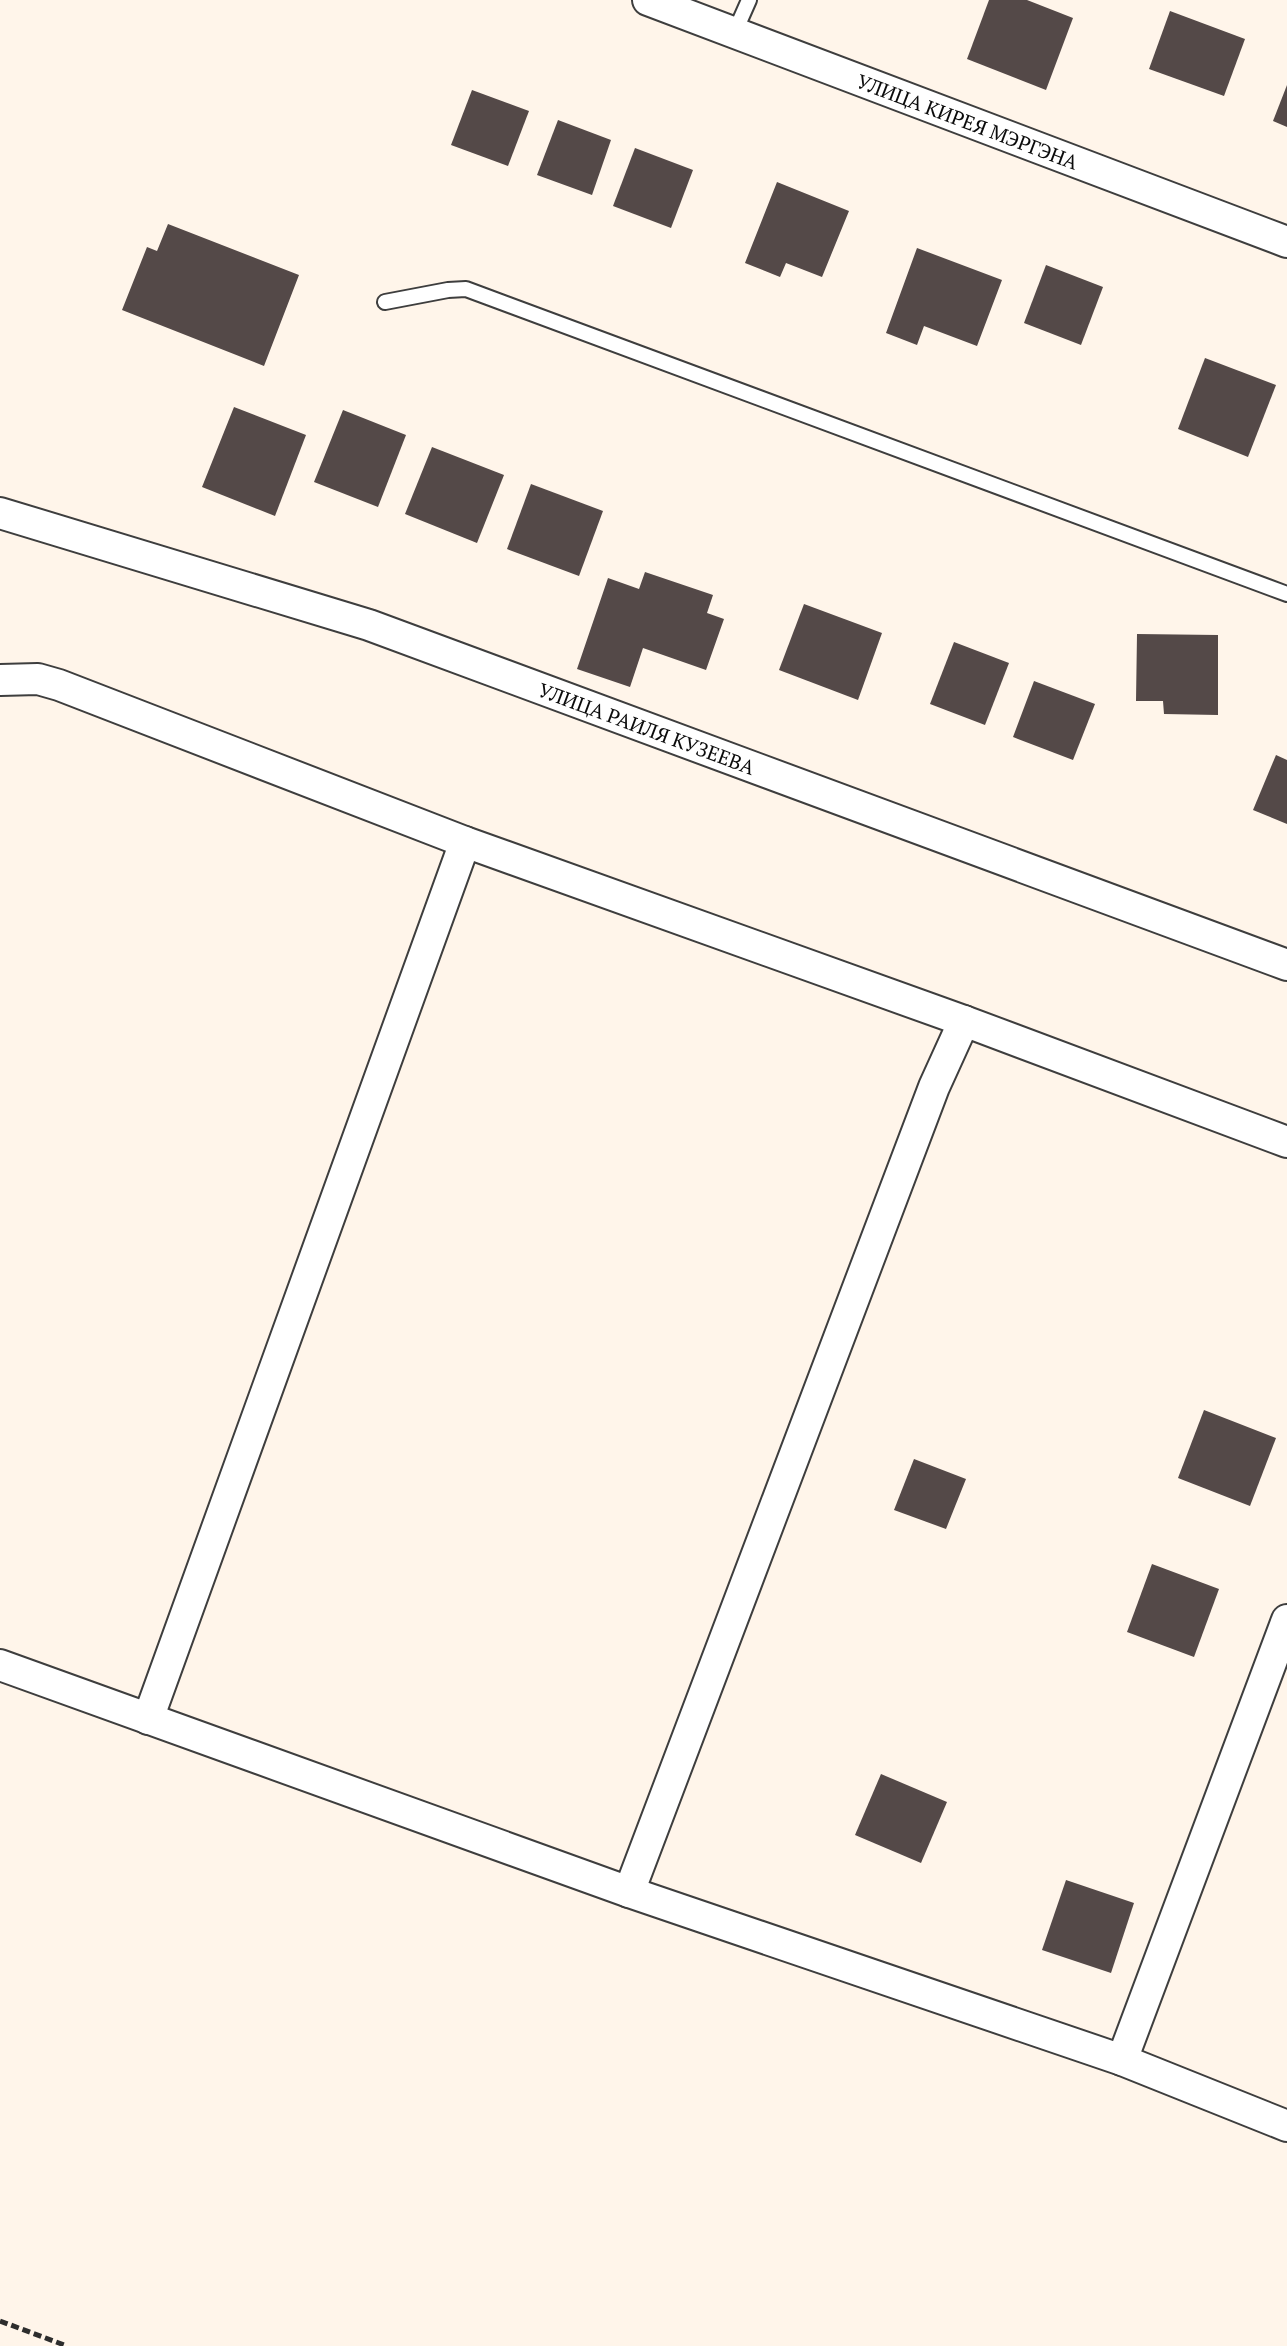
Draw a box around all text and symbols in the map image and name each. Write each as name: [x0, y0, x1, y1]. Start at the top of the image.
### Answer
street label: УЛИЦА КИРЕЯ МЭРГЭНА: [853, 67, 1083, 175]
street label: УЛИЦА РАИЛЯ КУЗЕЕВА: [535, 676, 759, 780]

